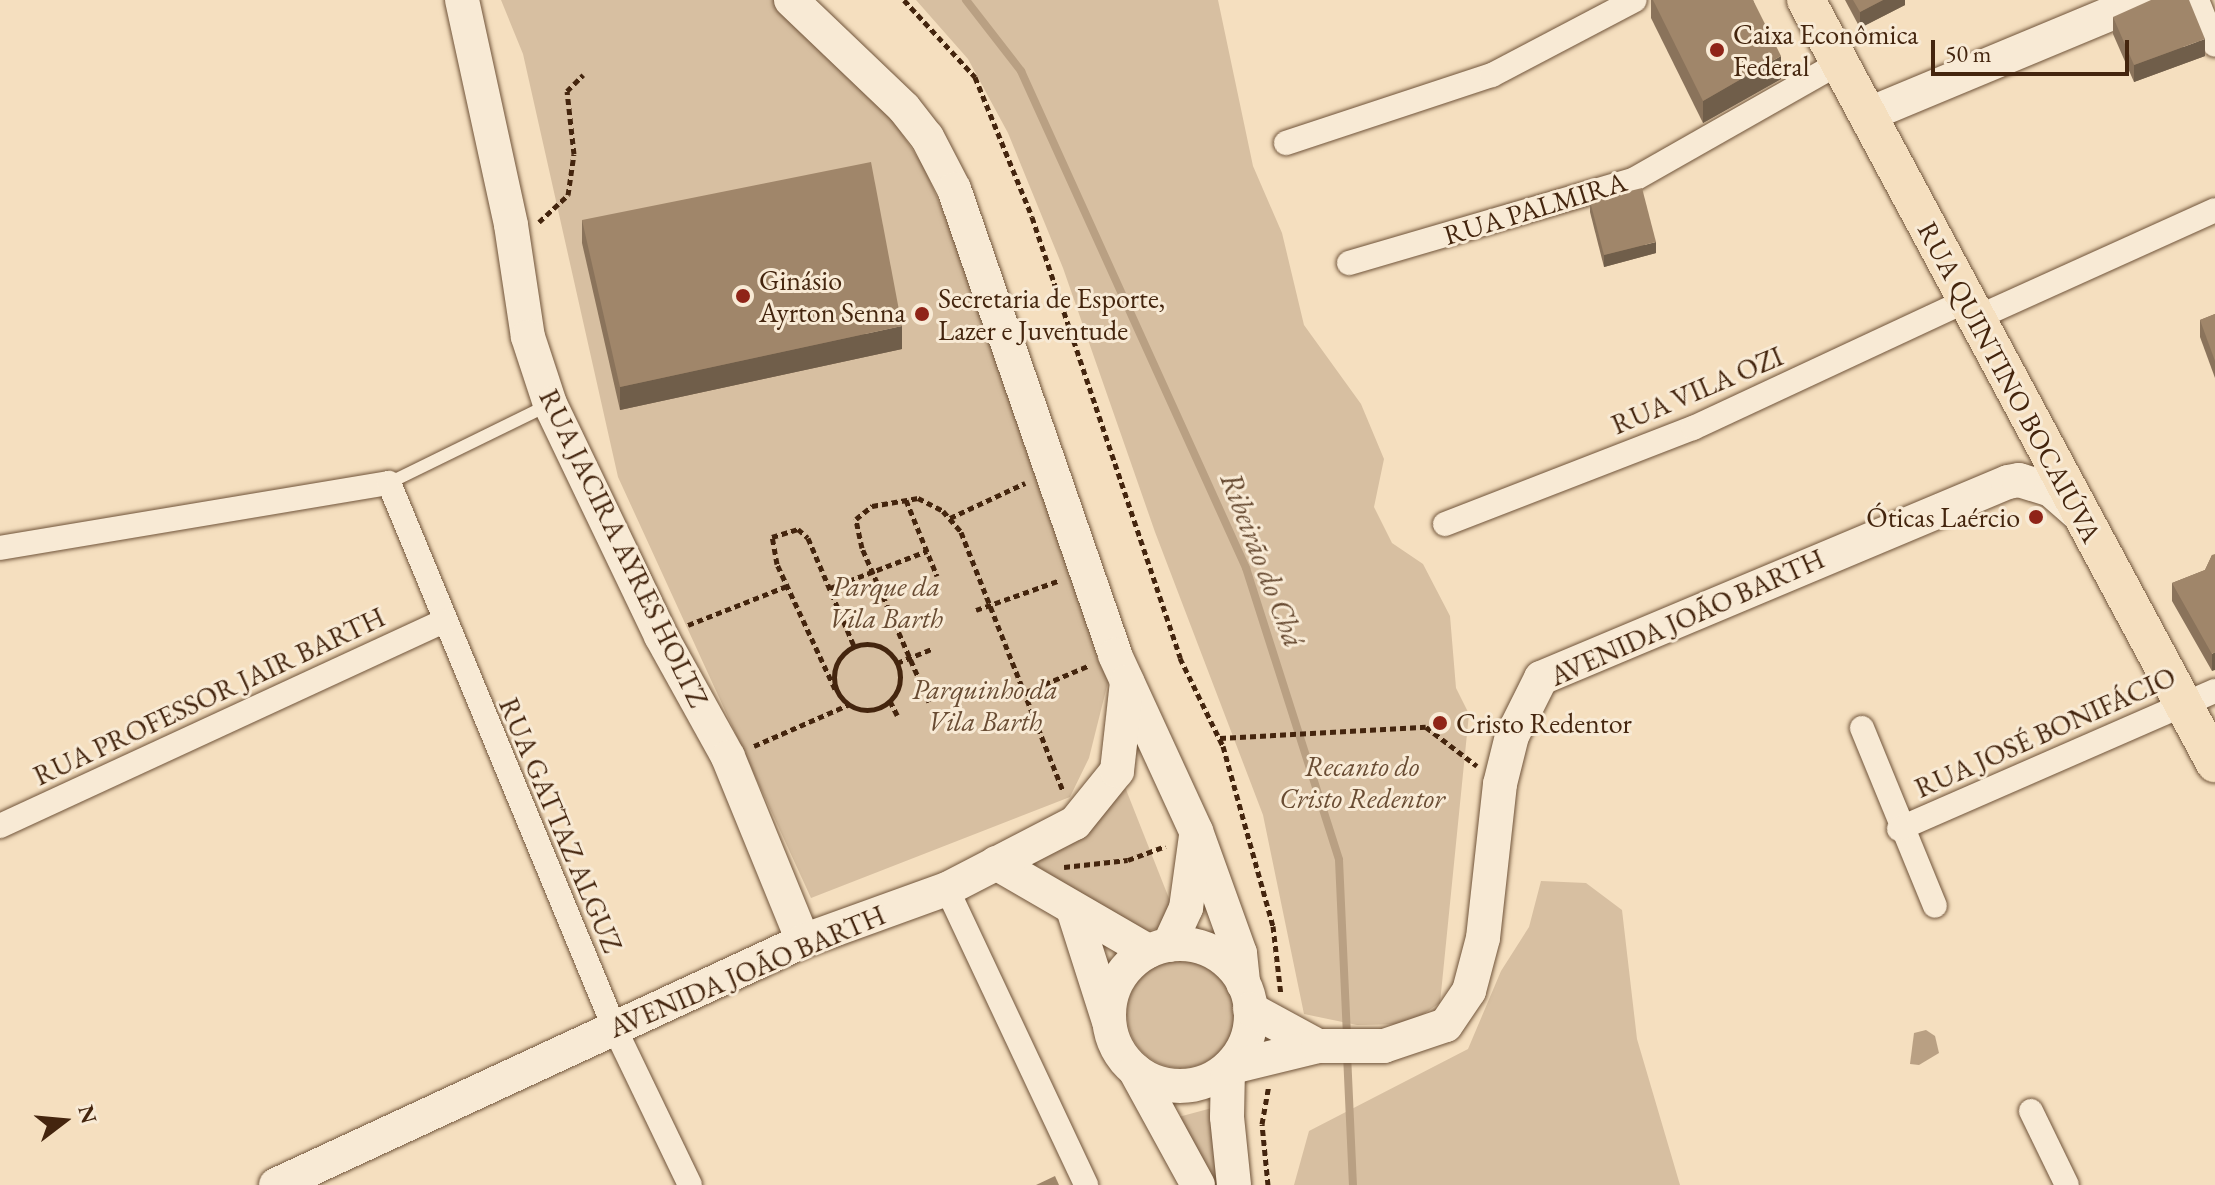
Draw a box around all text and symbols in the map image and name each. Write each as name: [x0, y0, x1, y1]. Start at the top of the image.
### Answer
place label: Caixa Econômica Federal: [1733, 17, 1919, 83]
scale bar: [1935, 24, 2133, 74]
text: 50 m: [1945, 38, 1992, 69]
marker: Caixa Econômica Federal: [1708, 41, 1726, 59]
street label: RUA PALMIRA: [1439, 164, 1631, 252]
street label: RUA QUINTINO BOCAIÚVA: [1911, 216, 2109, 548]
place label: Ginásio Ayrton Senna: [759, 263, 906, 329]
place label: Secretaria de Esporte, Lazer e Juventude: [938, 281, 1165, 347]
marker: Ginásio Ayrton Senna: [734, 287, 752, 305]
marker: Secretaria de Esporte, Lazer e Juventude: [913, 305, 931, 323]
street label: RUA VILA OZI: [1606, 339, 1788, 441]
street label: RUA JACIRA AYRES HOLTZ: [532, 384, 716, 712]
water label: Ribeirão do Chá: [1212, 468, 1312, 652]
place label: Óticas Laércio: [1866, 500, 2020, 534]
marker: Óticas Laércio: [2027, 508, 2045, 526]
street label: AVENIDA JOÃO BARTH: [1545, 541, 1829, 693]
park label: Parque da Vila Barth: [829, 569, 943, 635]
street label: RUA PROFESSOR JAIR BARTH: [28, 600, 390, 792]
street label: RUA JOSÉ BONIFÁCIO: [1909, 659, 2181, 805]
park label: Parquinho da Vila Barth: [912, 672, 1058, 738]
street label: RUA GATTAZ ALGUZ: [492, 693, 630, 957]
place label: Cristo Redentor: [1456, 706, 1632, 740]
marker: Cristo Redentor: [1431, 714, 1449, 732]
park label: Recanto do Cristo Redentor: [1279, 749, 1445, 815]
street label: AVENIDA JOÃO BARTH: [604, 898, 890, 1044]
north arrow: [24, 1081, 104, 1161]
text: N: [71, 1102, 104, 1127]

